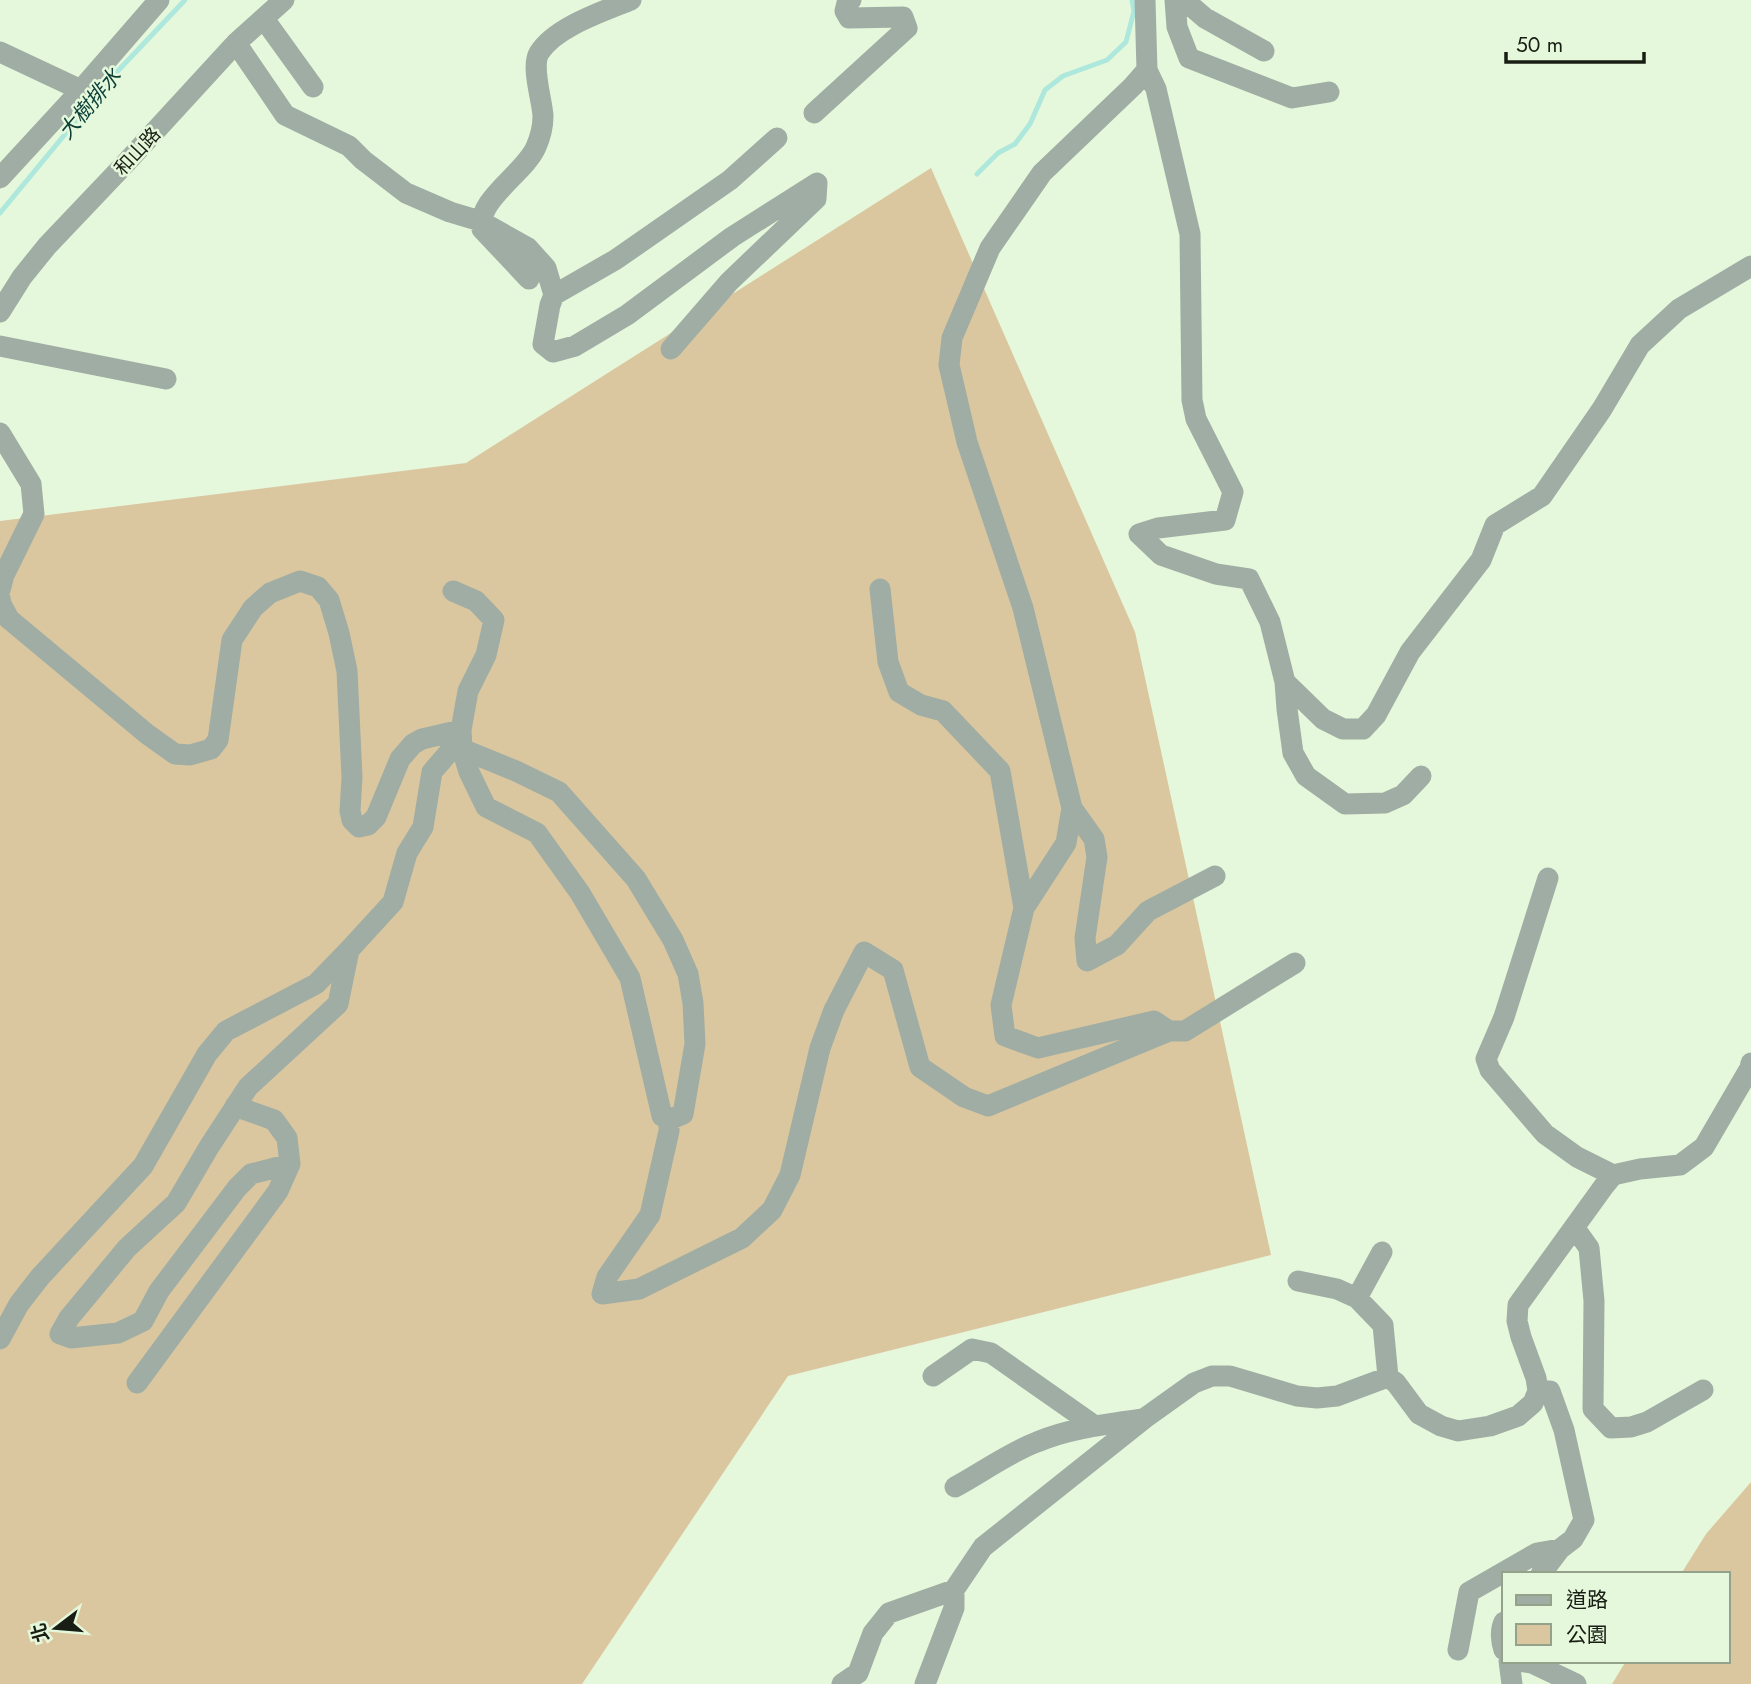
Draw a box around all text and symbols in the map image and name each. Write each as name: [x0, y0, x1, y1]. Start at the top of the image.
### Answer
scale bar: [1506, 21, 1644, 65]
text: 50 m: [1516, 30, 1563, 60]
water label: 大樹排水: [52, 61, 129, 146]
street label: 和山路: [108, 121, 167, 181]
legend: [1502, 1572, 1730, 1663]
text: 道路: [1566, 1585, 1608, 1615]
north arrow: [21, 1593, 91, 1663]
text: 北: [25, 1620, 56, 1645]
text: 公園: [1566, 1620, 1608, 1650]

